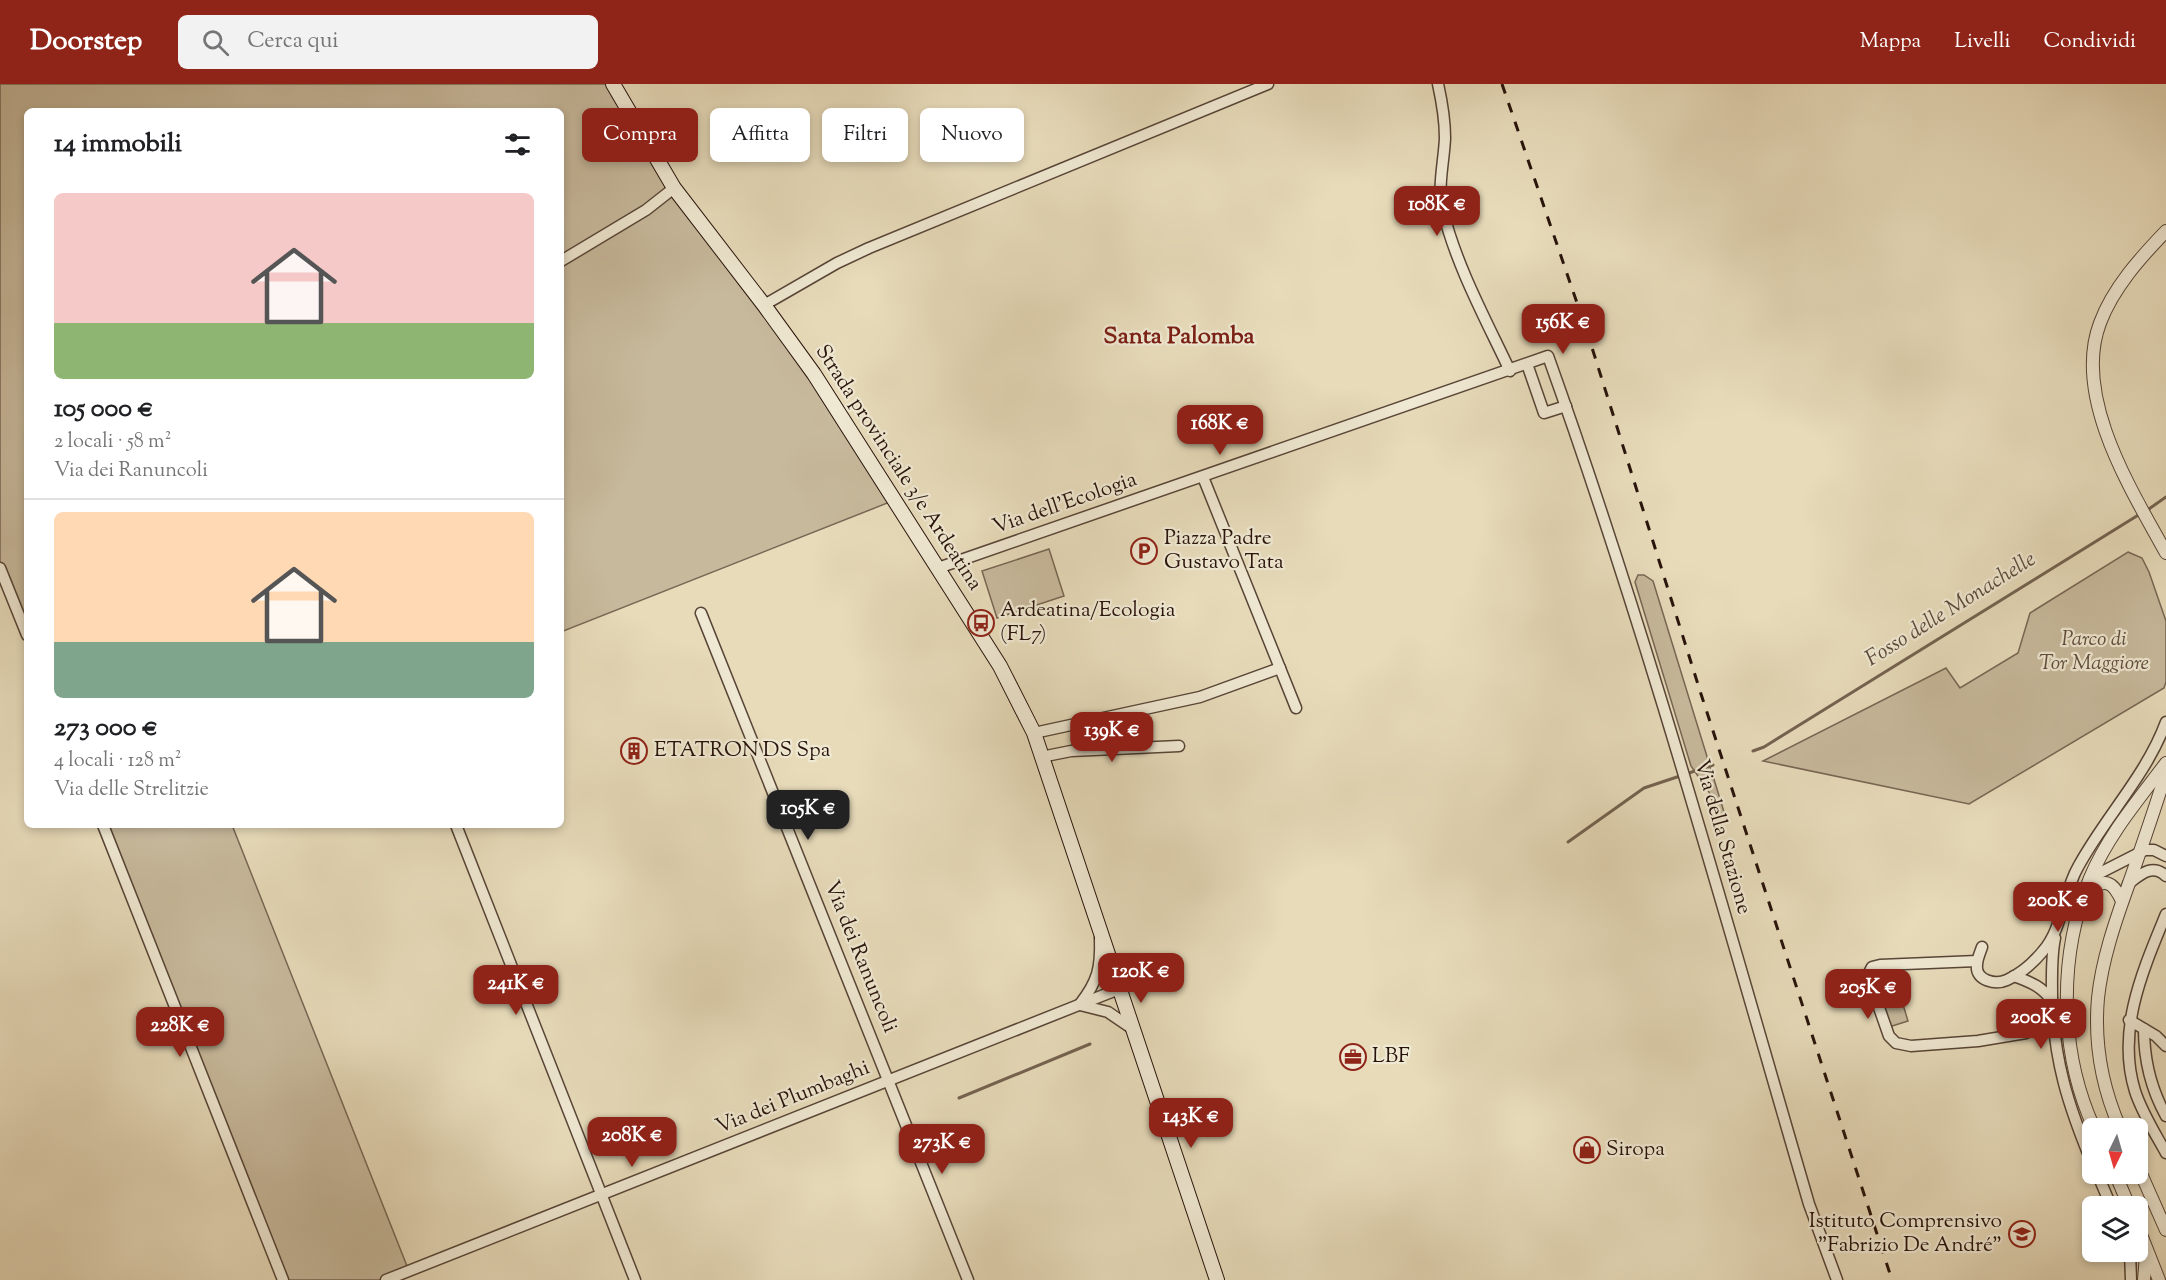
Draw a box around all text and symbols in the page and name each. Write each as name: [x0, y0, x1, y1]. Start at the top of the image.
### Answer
search box: [178, 15, 598, 69]
text: Doorstep: [30, 22, 142, 62]
icon: search: [199, 26, 232, 59]
text: Cerca qui: [247, 26, 339, 58]
text: Mappa: [1860, 27, 1921, 57]
text: Livelli: [1954, 27, 2011, 57]
text: Condividi: [2044, 27, 2136, 57]
chip: Compra: [582, 108, 698, 162]
chip: Affitta: [710, 108, 810, 162]
chip: Filtri: [822, 108, 908, 162]
chip: Nuovo: [920, 108, 1024, 162]
text: 14 immobili: [54, 126, 182, 163]
icon: filters: [501, 128, 534, 161]
pin: 108K €: [1388, 186, 1486, 237]
text: 108K €: [1408, 191, 1466, 220]
icon: home: [240, 232, 348, 340]
pin: 156K €: [1514, 304, 1612, 355]
text: 156K €: [1536, 309, 1590, 338]
district label: Santa Palomba: [1103, 320, 1256, 354]
street label: Strada provinciale 3/e Ardeatina: [807, 339, 989, 597]
text: 105 000 €: [54, 391, 154, 428]
pin: 168K €: [1171, 405, 1269, 456]
text: 168K €: [1191, 410, 1249, 439]
text: 2 locali · 58 m²: [54, 428, 171, 457]
text: Via dei Ranuncoli: [54, 457, 208, 486]
street label: Via dell'Ecologia: [989, 465, 1141, 543]
place label: Piazza Padre Gustavo Tata: [1164, 524, 1284, 578]
parking icon: Piazza Padre Gustavo Tata: [1129, 536, 1159, 566]
water label: Fosso delle Monachelle: [1859, 544, 2043, 676]
icon: home: [240, 551, 348, 659]
place label: Ardeatina/Ecologia (FL7): [1000, 596, 1176, 650]
bus stop icon: Ardeatina/Ecologia (FL7): [966, 608, 996, 638]
park label: Parco di Tor Maggiore: [2039, 625, 2149, 679]
text: 273 000 €: [54, 710, 158, 747]
pin: 139K €: [1063, 712, 1161, 763]
text: 139K €: [1084, 717, 1140, 746]
building icon: ETATRON DS Spa: [619, 736, 649, 766]
place label: ETATRON DS Spa: [654, 736, 831, 766]
text: 4 locali · 128 m²: [54, 747, 181, 776]
street label: Via della Stazione: [1686, 756, 1758, 918]
text: Via delle Strelitzie: [54, 776, 209, 805]
pin: 105K €: [759, 790, 857, 841]
text: 105K €: [780, 795, 836, 824]
street label: Via dei Ranuncoli: [816, 876, 904, 1038]
pin: 200K €: [2009, 882, 2107, 933]
text: 200K €: [2027, 887, 2089, 916]
pin: 120K €: [1092, 953, 1190, 1004]
text: 120K €: [1112, 958, 1170, 987]
pin: 241K €: [467, 965, 565, 1016]
pin: 205K €: [1819, 969, 1917, 1020]
text: 241K €: [487, 970, 545, 999]
text: 205K €: [1839, 974, 1897, 1003]
pin: 200K €: [1992, 999, 2090, 1050]
text: 200K €: [2010, 1004, 2072, 1033]
pin: 228K €: [131, 1007, 229, 1058]
text: 228K €: [150, 1012, 210, 1041]
office icon: LBF: [1338, 1042, 1368, 1072]
place label: LBF: [1372, 1042, 1410, 1072]
street label: Via dei Plumbaghi: [711, 1053, 875, 1143]
pin: 143K €: [1142, 1098, 1240, 1149]
text: 143K €: [1163, 1103, 1219, 1132]
pin: 208K €: [583, 1117, 681, 1168]
north arrow: [2082, 1118, 2148, 1184]
map controls: [2082, 1118, 2148, 1262]
text: 208K €: [602, 1122, 662, 1151]
pin: 273K €: [893, 1124, 991, 1175]
text: 273K €: [913, 1129, 971, 1158]
shop icon: Siropa: [1572, 1135, 1602, 1165]
place label: Siropa: [1606, 1135, 1665, 1165]
button: layers: [2082, 1196, 2148, 1262]
place label: Istituto Comprensivo "Fabrizio De André": [1809, 1207, 2002, 1261]
school or university icon: Istituto Comprensivo "Fabrizio De André": [2007, 1219, 2037, 1249]

